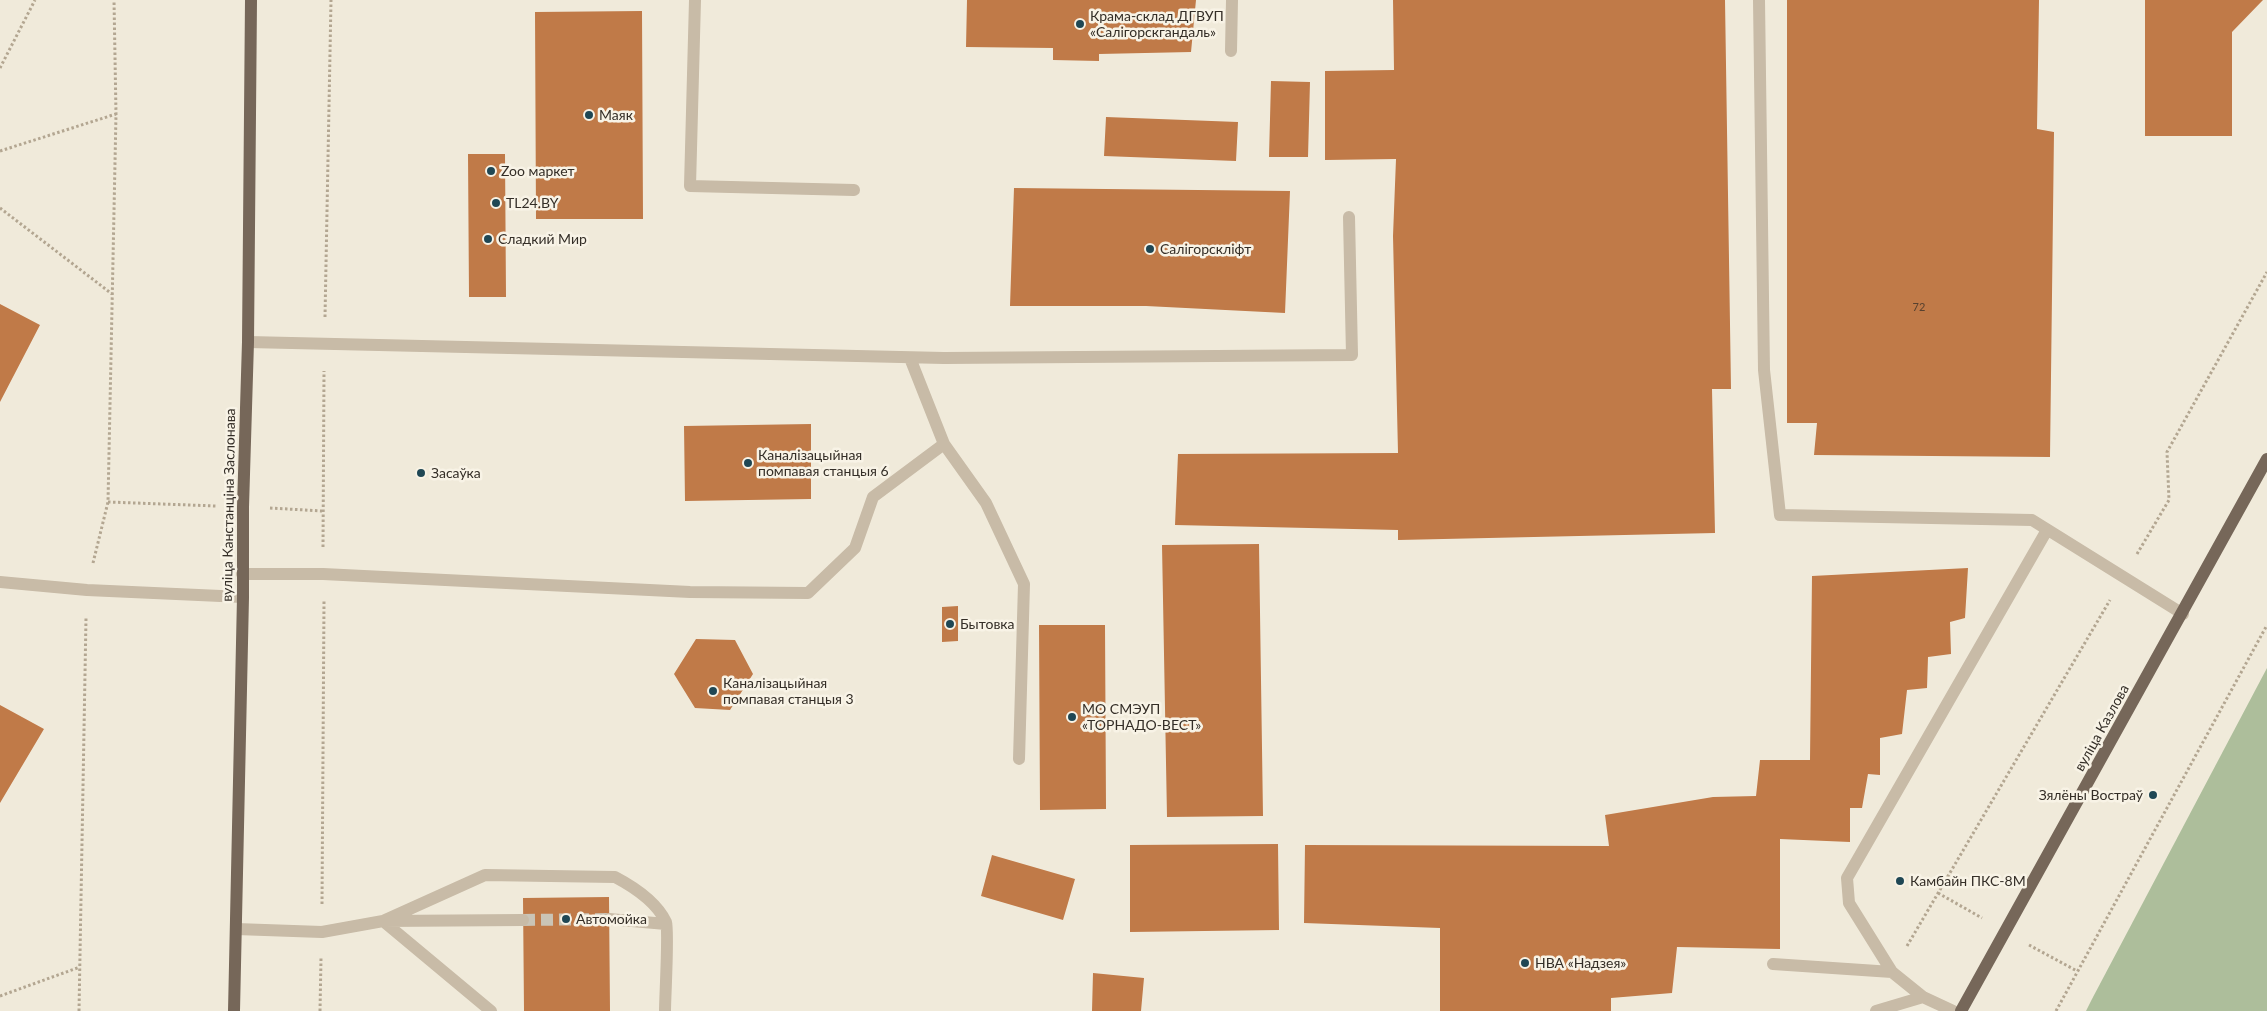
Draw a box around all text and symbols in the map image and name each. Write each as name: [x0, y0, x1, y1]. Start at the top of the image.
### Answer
place label: Крама-склад ДГВУП «Салігорскгандаль»: [1090, 8, 1224, 40]
marker: Крама-склад ДГВУП «Салігорскгандаль»: [1074, 18, 1086, 30]
place label: Маяк: [599, 107, 633, 123]
marker: Маяк: [583, 109, 595, 121]
place label: Zoo маркет: [501, 163, 575, 179]
marker: Zoo маркет: [485, 165, 497, 177]
place label: TL24.BY: [506, 195, 558, 211]
marker: TL24.BY: [490, 197, 502, 209]
place label: Сладкий Мир: [498, 231, 587, 247]
marker: Сладкий Мир: [482, 233, 494, 245]
place label: Салігорскліфт: [1160, 241, 1251, 257]
marker: Салігорскліфт: [1144, 243, 1156, 255]
house number: 72: [1913, 300, 1925, 314]
street label: вуліца Канстанціна Заслонава: [219, 408, 239, 602]
place label: Каналізацыйная помпавая станцыя 6: [758, 447, 889, 480]
marker: Каналізацыйная помпавая станцыя 6: [742, 457, 754, 469]
place label: Засаўка: [431, 465, 481, 481]
marker: Засаўка: [415, 467, 427, 479]
place label: Бытовка: [960, 616, 1015, 632]
marker: Бытовка: [944, 618, 956, 630]
place label: Каналізацыйная помпавая станцыя 3: [723, 675, 854, 708]
street label: вуліца Казлова: [2071, 682, 2133, 774]
marker: Каналізацыйная помпавая станцыя 3: [707, 685, 719, 697]
place label: МО СМЭУП «ТОРНАДО-ВЕСТ»: [1082, 701, 1201, 734]
marker: МО СМЭУП «ТОРНАДО-ВЕСТ»: [1066, 711, 1078, 723]
place label: Зялёны Востраў: [2039, 787, 2143, 803]
marker: Зялёны Востраў: [2147, 789, 2159, 801]
place label: Камбайн ПКС-8М: [1910, 873, 2026, 889]
marker: Камбайн ПКС-8М: [1894, 875, 1906, 887]
place label: Автомойка: [576, 911, 647, 927]
marker: Автомойка: [560, 913, 572, 925]
place label: НВА «Надзея»: [1535, 955, 1626, 971]
marker: НВА «Надзея»: [1519, 957, 1531, 969]

